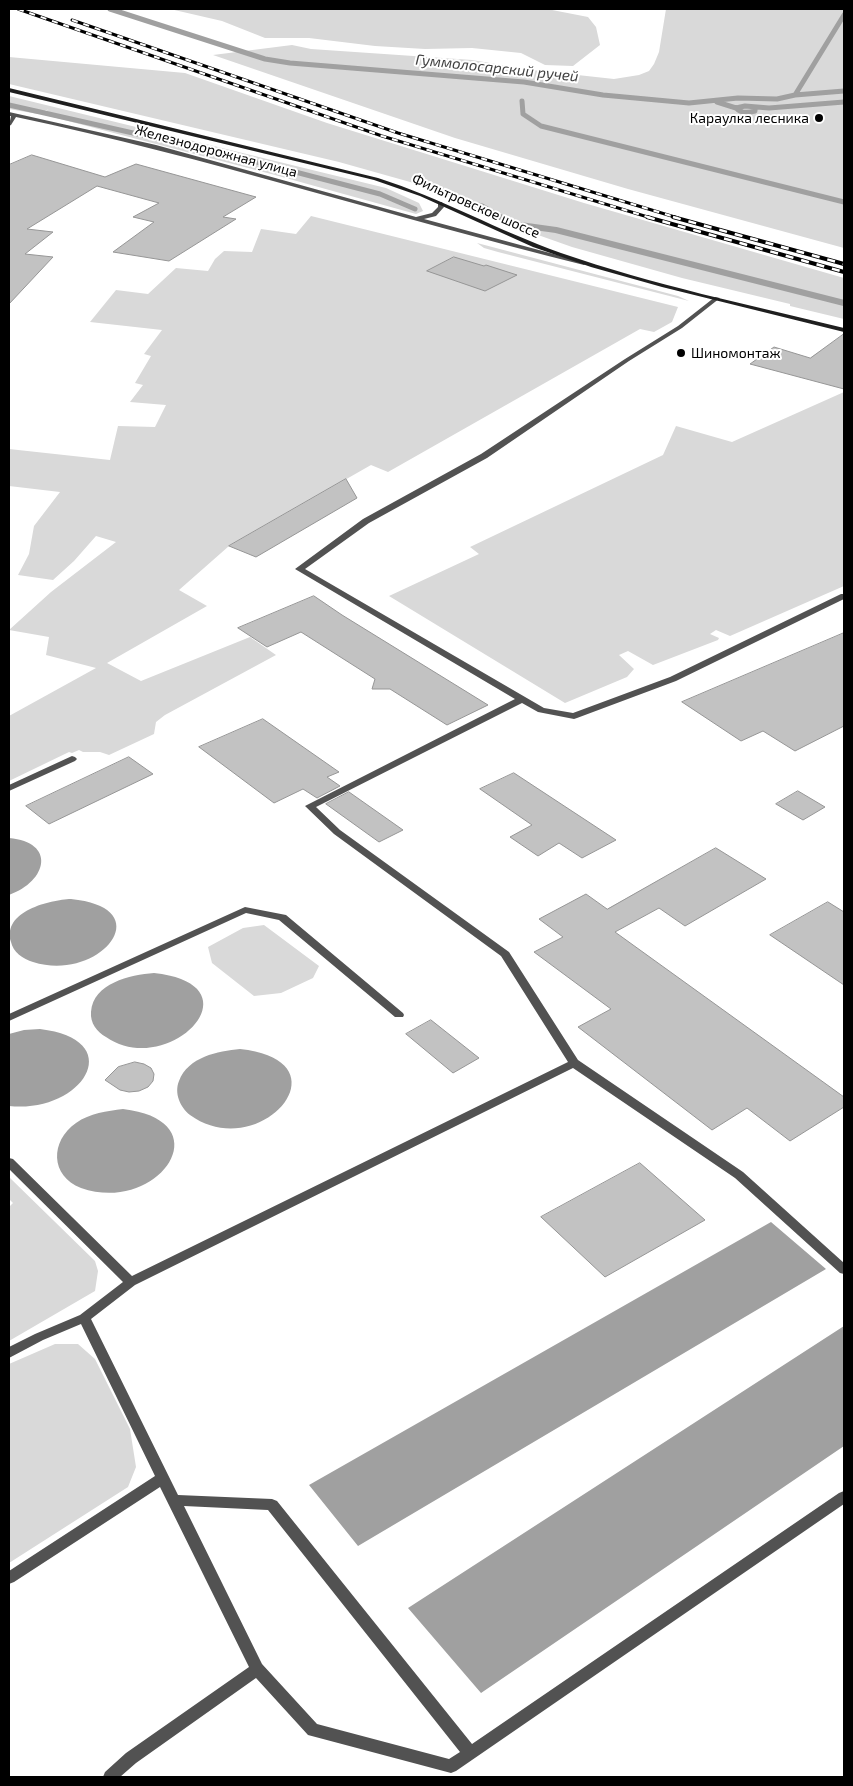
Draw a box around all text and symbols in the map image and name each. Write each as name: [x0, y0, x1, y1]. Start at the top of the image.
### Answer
water label: Гуммолосарский ручей: [415, 50, 579, 86]
place label: Караулка лесника: [690, 110, 809, 126]
marker: Караулка лесника: [813, 112, 825, 124]
street label: Железнодорожная улица: [133, 121, 299, 181]
street label: Фильтровское шоссе: [410, 170, 542, 242]
place label: Шиномонтаж: [691, 345, 781, 361]
marker: Шиномонтаж: [675, 347, 687, 359]

